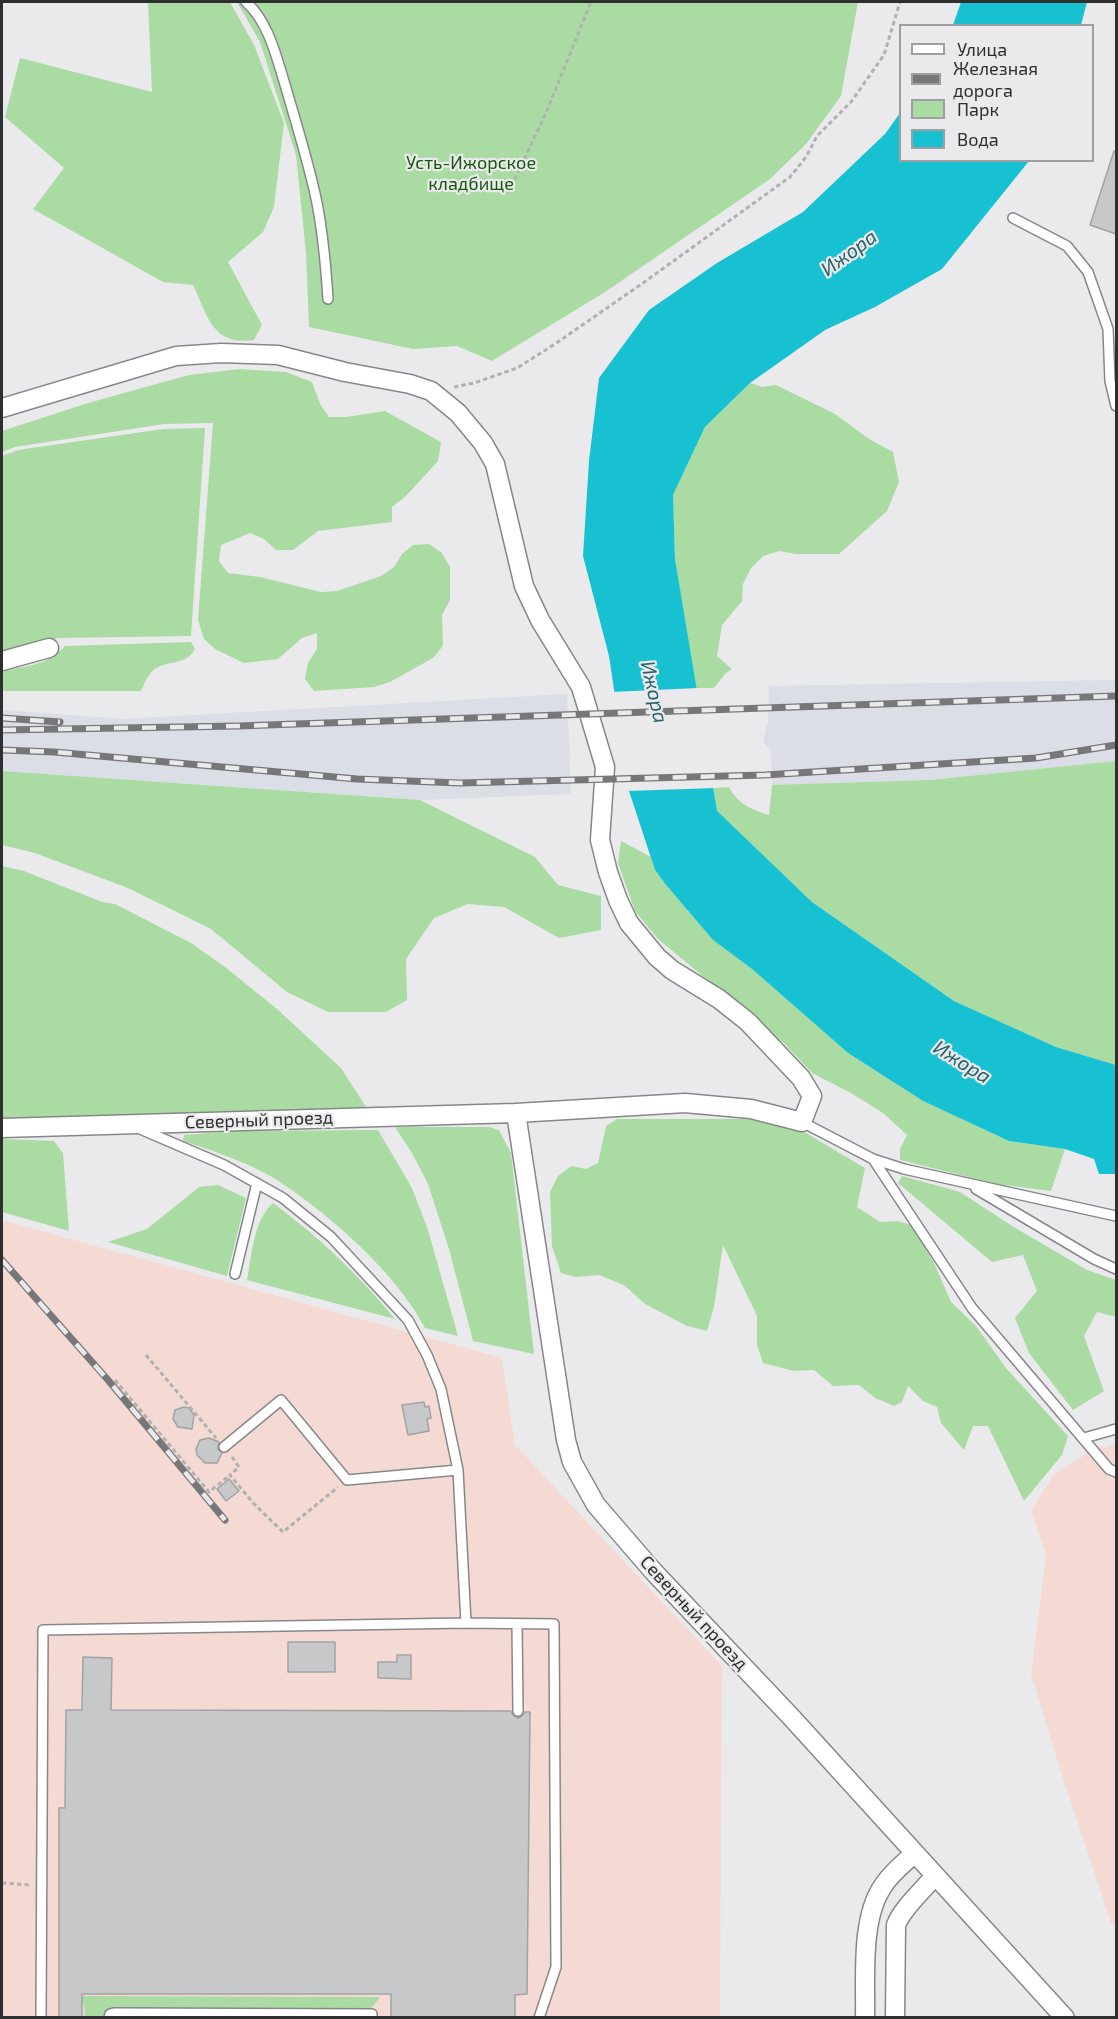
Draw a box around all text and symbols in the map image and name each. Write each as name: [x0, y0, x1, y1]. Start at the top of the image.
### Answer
legend: [899, 24, 1094, 162]
text: Улица: [957, 38, 1007, 60]
text: Железная дорога: [953, 57, 1038, 101]
text: Парк: [957, 98, 999, 120]
text: Вода: [957, 128, 999, 150]
park label: Усть-Ижорское кладбище: [406, 152, 536, 195]
water label: Ижора: [816, 225, 882, 281]
water label: Ижора: [635, 658, 673, 726]
water label: Ижора: [929, 1035, 995, 1089]
street label: Северный проезд: [185, 1107, 333, 1133]
street label: Северный проезд: [636, 1551, 752, 1675]

